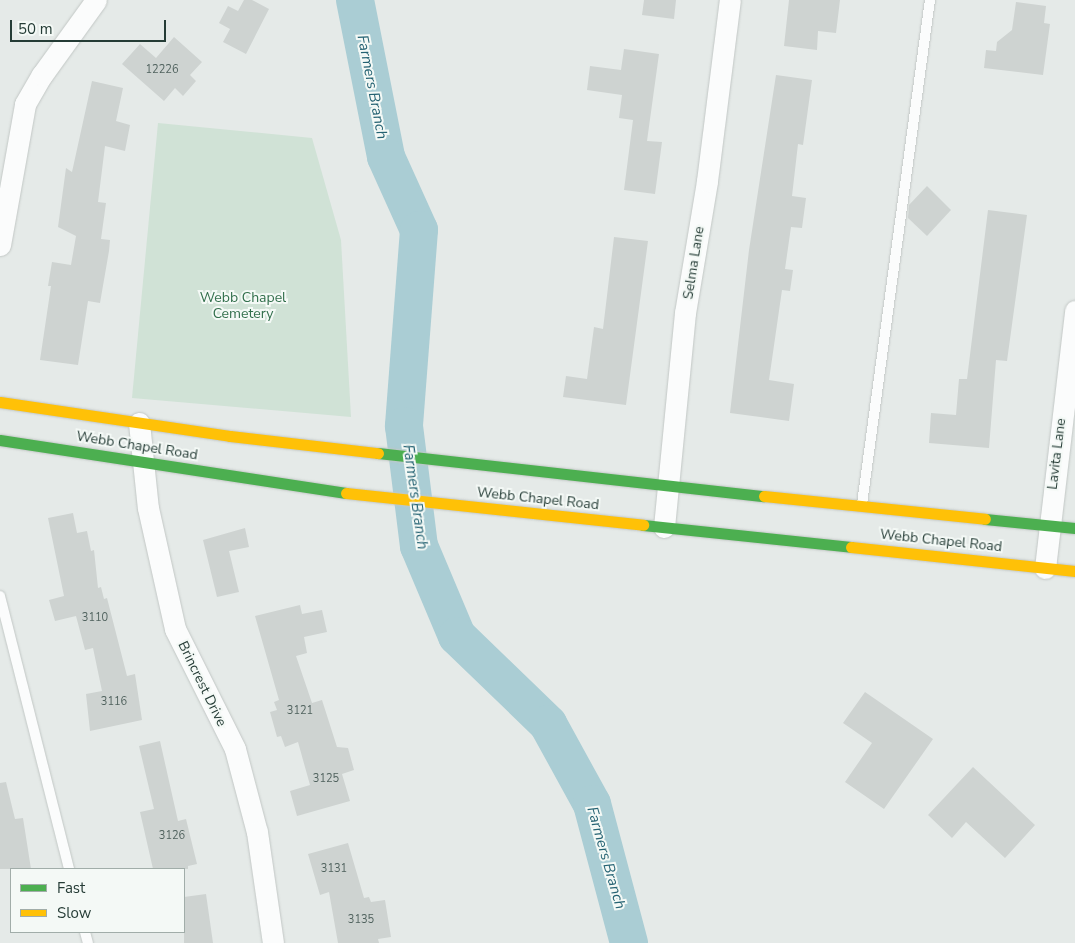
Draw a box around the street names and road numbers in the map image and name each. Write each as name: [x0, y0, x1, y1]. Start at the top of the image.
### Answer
street label: Selma Lane: [680, 225, 708, 301]
street label: Lavita Lane: [1044, 417, 1070, 491]
street label: Webb Chapel Road: [75, 428, 199, 464]
street label: Webb Chapel Road: [476, 484, 600, 514]
street label: Webb Chapel Road: [879, 526, 1003, 556]
street label: Brincrest Drive: [174, 639, 230, 729]

